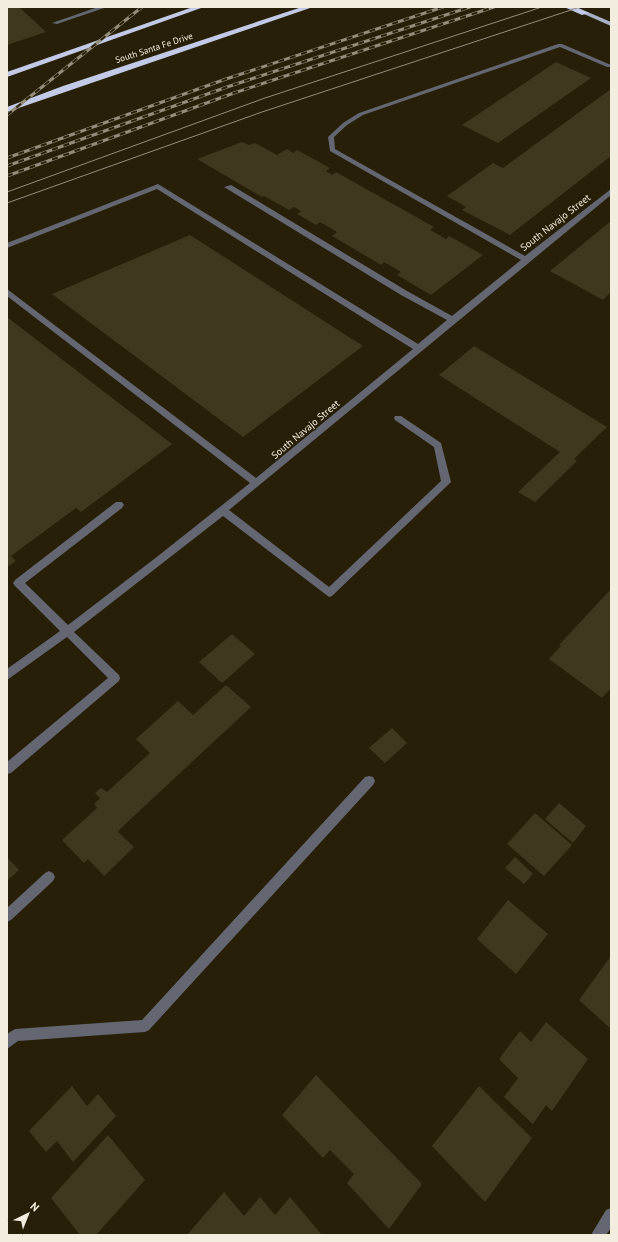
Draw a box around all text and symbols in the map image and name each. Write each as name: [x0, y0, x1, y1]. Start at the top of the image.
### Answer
street label: South Santa Fe Drive: [114, 30, 194, 65]
street label: South Navajo Street: [518, 191, 593, 254]
street label: South Navajo Street: [268, 397, 343, 462]
north arrow: [8, 1194, 48, 1234]
text: N: [27, 1199, 42, 1214]

